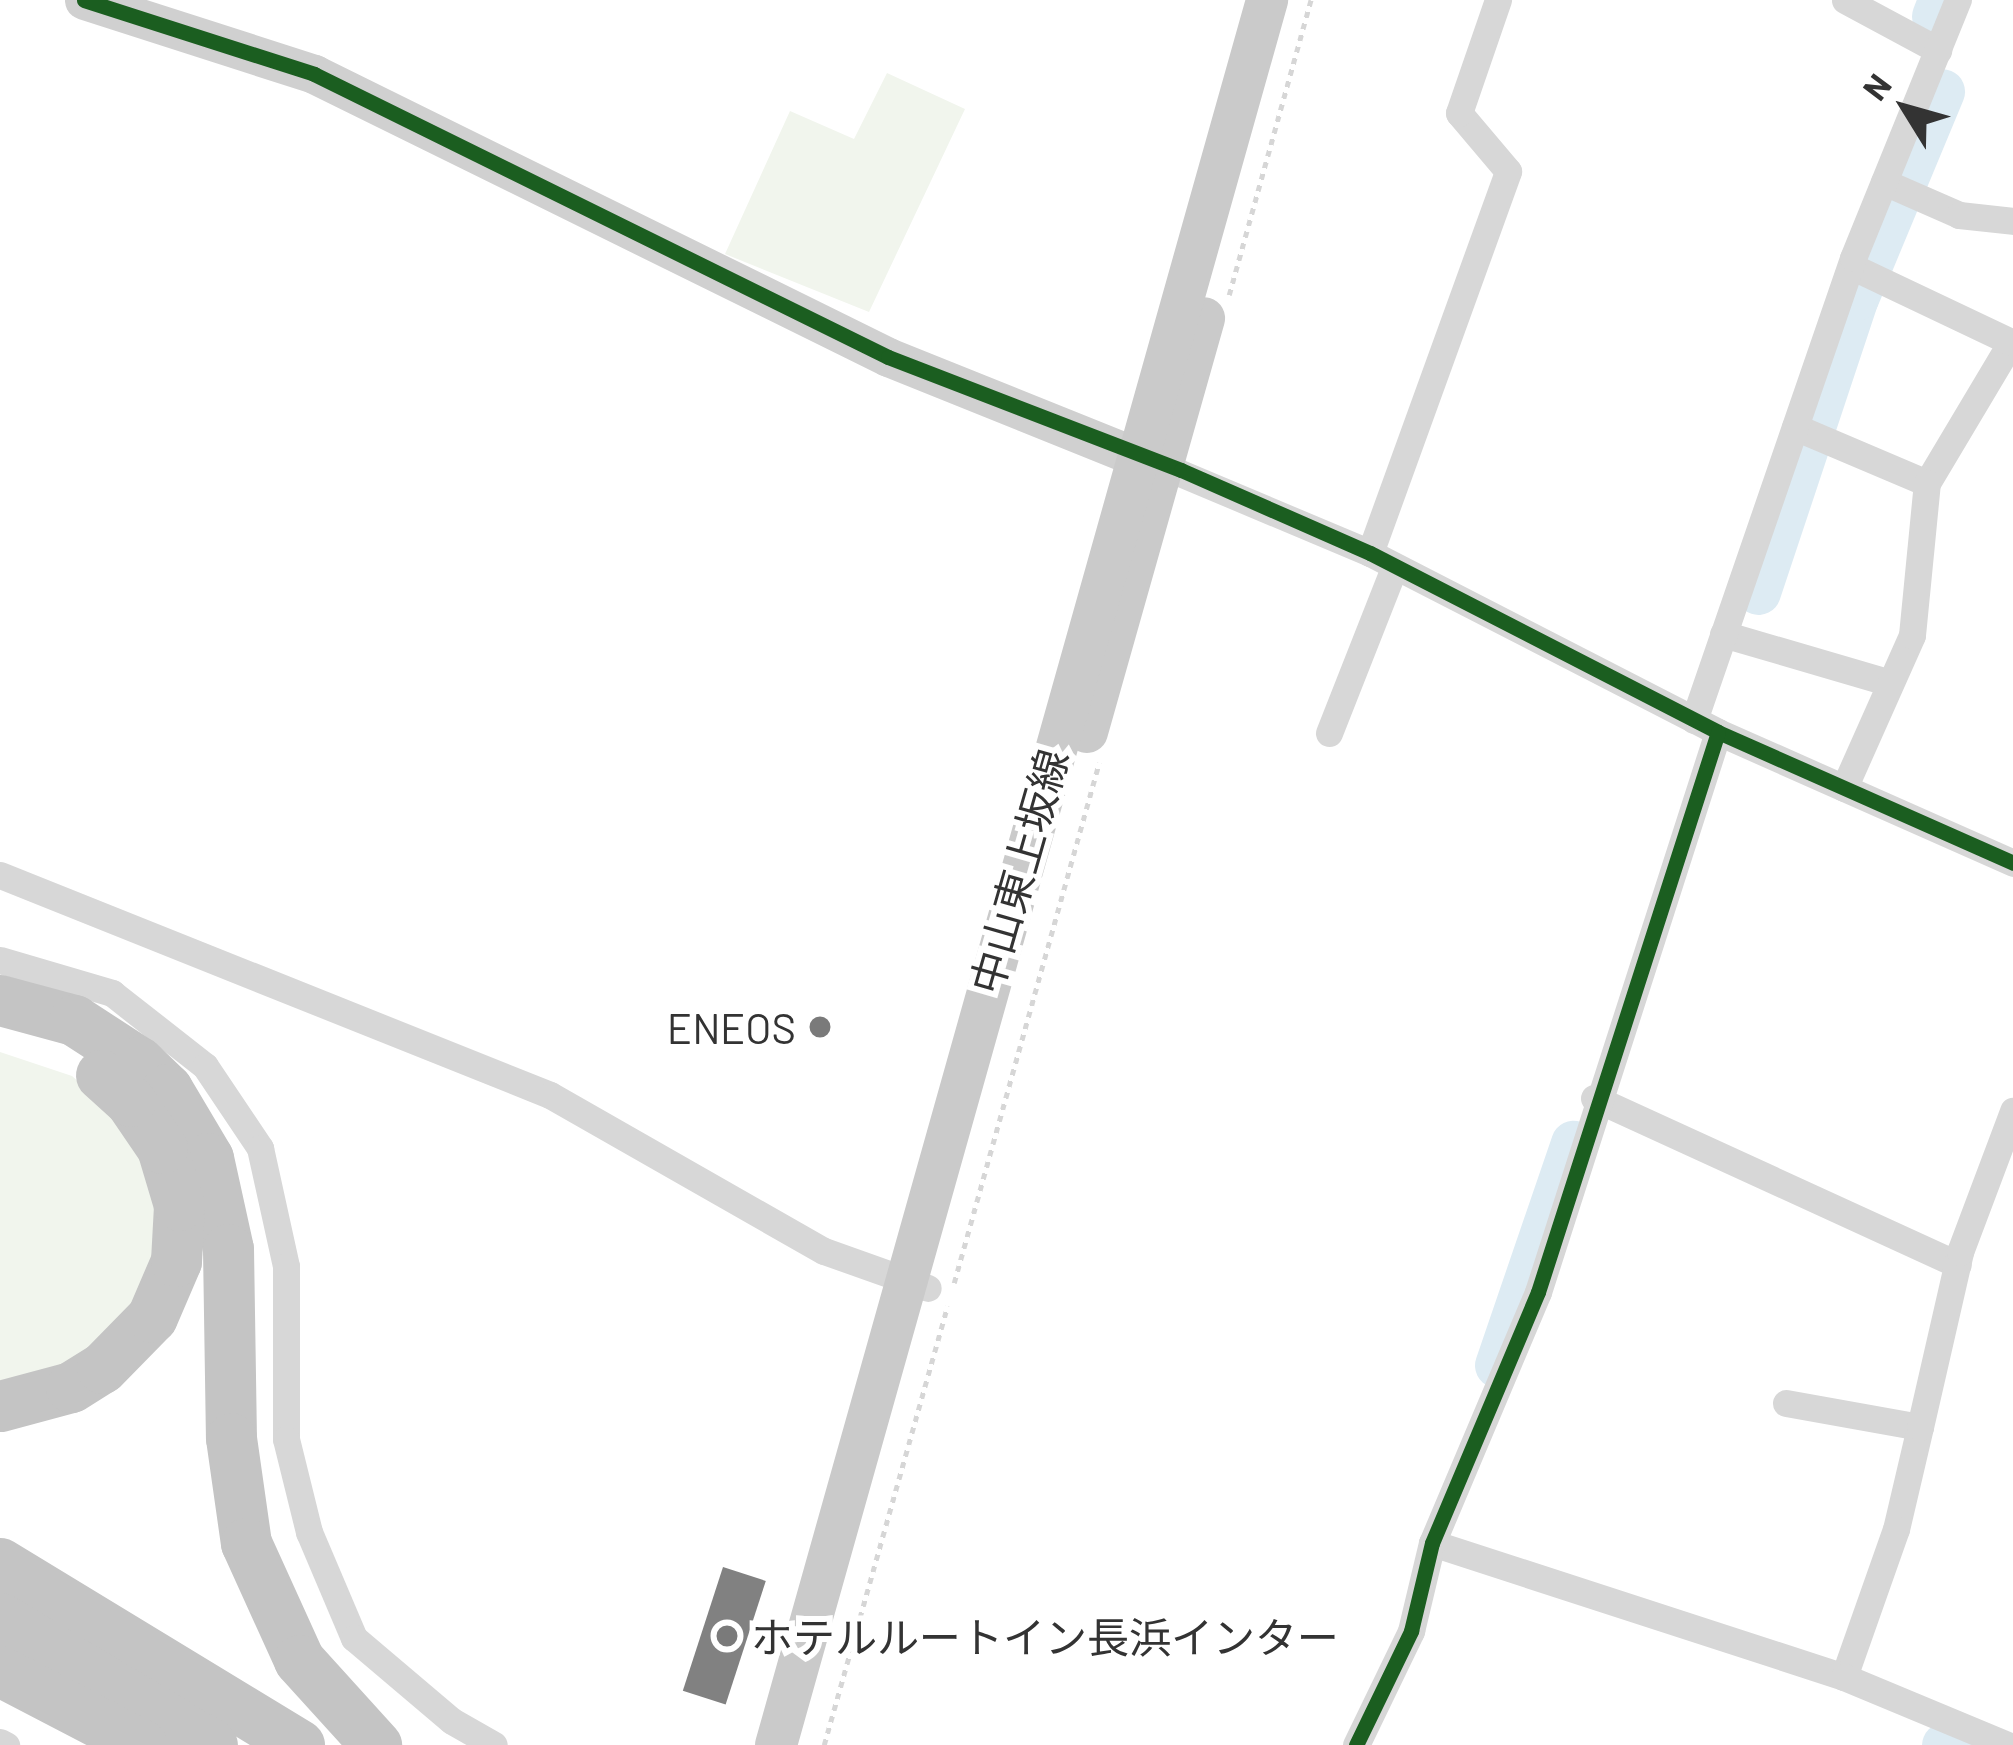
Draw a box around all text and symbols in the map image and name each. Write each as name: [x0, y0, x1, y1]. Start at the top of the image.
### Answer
north arrow: [1845, 48, 1965, 168]
text: N: [1854, 66, 1899, 107]
street label: 中山東上坂線: [959, 743, 1077, 999]
place label: ENEOS: [667, 1002, 796, 1052]
marker: ENEOS: [807, 1014, 833, 1040]
place label: ホテルルートイン長浜インター: [751, 1611, 1339, 1661]
marker: ホテルルートイン長浜インター: [714, 1623, 740, 1649]

